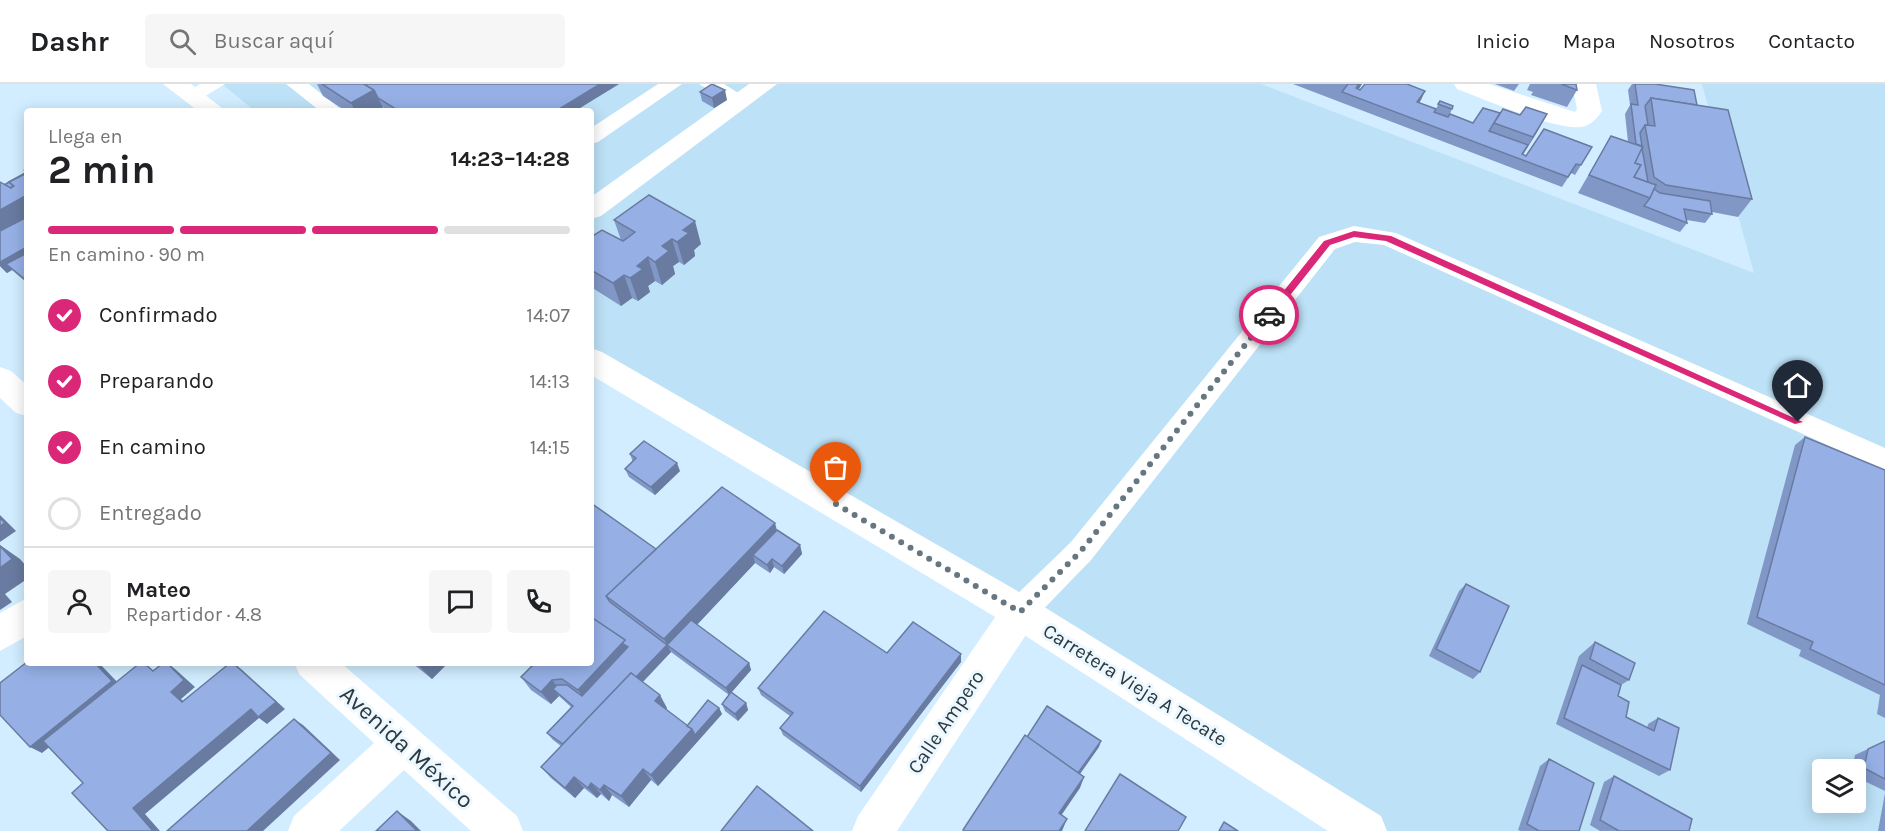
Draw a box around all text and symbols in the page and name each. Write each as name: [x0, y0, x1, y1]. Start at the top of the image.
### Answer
search box: [145, 14, 565, 68]
text: Dashr: [30, 25, 109, 58]
icon: search: [166, 25, 199, 58]
text: Buscar aquí: [214, 28, 334, 54]
text: Inicio: [1476, 29, 1530, 53]
text: Mapa: [1563, 29, 1616, 53]
text: Nosotros: [1649, 29, 1735, 53]
text: Contacto: [1768, 29, 1855, 53]
text: Llega en: [48, 125, 123, 148]
text: 14:23–14:28: [450, 146, 570, 172]
text: 2 min: [48, 147, 156, 193]
text: En camino · 90 m: [48, 243, 205, 266]
courier: [1239, 285, 1299, 345]
icon: check: [48, 299, 81, 332]
icon: car: [1253, 299, 1286, 332]
text: Confirmado: [99, 302, 218, 328]
text: 14:07: [526, 304, 570, 327]
pin: [1772, 360, 1823, 422]
icon: check: [48, 365, 81, 398]
text: Preparando: [99, 368, 214, 394]
icon: home: [1781, 369, 1814, 402]
text: 14:13: [529, 370, 570, 393]
icon: check: [48, 431, 81, 464]
text: En camino: [99, 434, 206, 460]
text: 14:15: [530, 436, 570, 459]
pin: [810, 442, 861, 504]
icon: bag: [819, 451, 852, 484]
text: Entregado: [99, 500, 202, 526]
button: person: [48, 570, 111, 633]
button: chat: [429, 570, 492, 633]
button: phone: [507, 570, 570, 633]
text: Mateo: [126, 577, 191, 603]
text: Repartidor · 4.8: [126, 603, 262, 626]
street label: Carretera Vieja A Tecate: [1039, 619, 1231, 751]
street label: Calle Ampero: [903, 666, 989, 778]
street label: Avenida México: [334, 680, 480, 814]
map controls: [1812, 759, 1866, 813]
button: layers: [1812, 759, 1866, 813]

